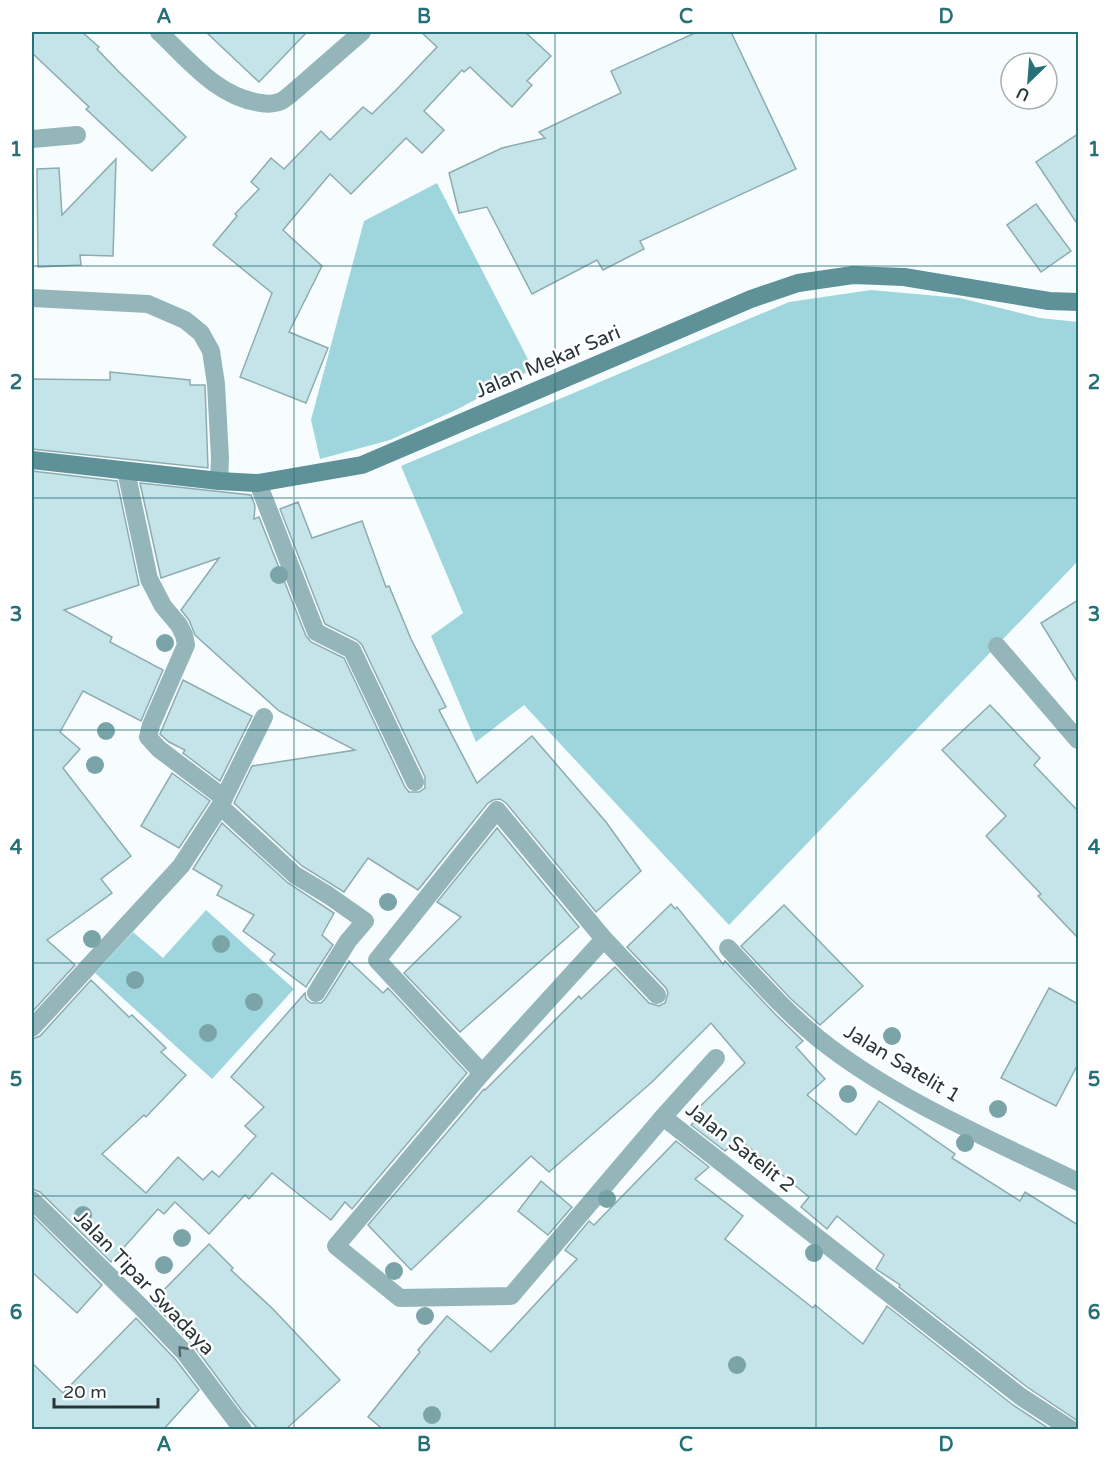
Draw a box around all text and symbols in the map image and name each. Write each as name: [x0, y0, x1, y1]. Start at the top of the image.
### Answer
text: A: [157, 5, 172, 29]
text: B: [417, 5, 431, 29]
text: C: [679, 5, 693, 29]
text: D: [938, 5, 954, 29]
north arrow: [999, 51, 1059, 111]
text: U: [1013, 82, 1033, 105]
text: 1: [10, 138, 22, 162]
text: 1: [1088, 138, 1100, 162]
street label: Jalan Mekar Sari: [472, 321, 624, 403]
text: 2: [10, 371, 22, 395]
text: 2: [1088, 371, 1100, 395]
text: 3: [10, 603, 22, 627]
text: 3: [1088, 603, 1100, 627]
text: 4: [10, 836, 23, 860]
text: 4: [1088, 836, 1101, 860]
street label: Jalan Satelit 1: [839, 1020, 965, 1108]
text: 5: [10, 1068, 22, 1092]
text: 5: [1088, 1068, 1100, 1092]
street label: Jalan Satelit 2: [681, 1098, 799, 1198]
street label: Jalan Tipar Swadaya: [69, 1206, 219, 1360]
text: 6: [10, 1301, 22, 1325]
text: 6: [1088, 1301, 1100, 1325]
one-way arrow: [178, 1346, 189, 1357]
scale bar: [54, 1371, 158, 1409]
text: 20 m: [63, 1381, 107, 1403]
text: A: [157, 1433, 172, 1457]
text: B: [417, 1433, 431, 1457]
text: C: [679, 1433, 693, 1457]
text: D: [938, 1433, 954, 1457]

